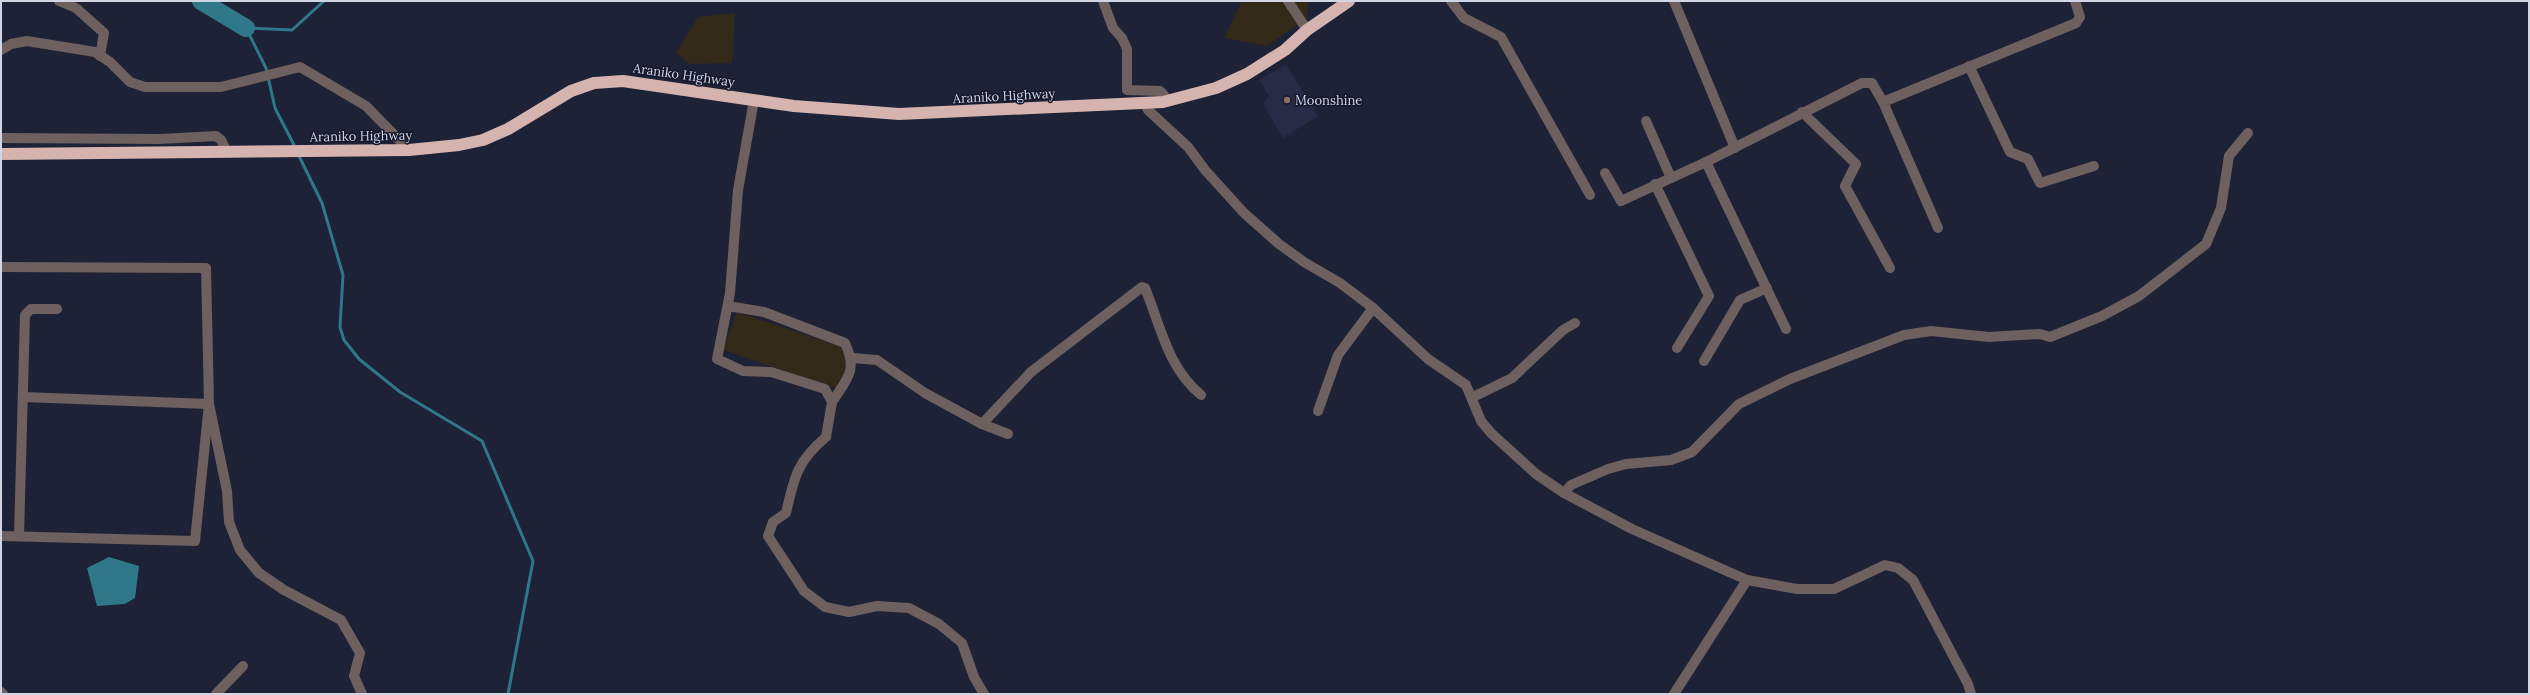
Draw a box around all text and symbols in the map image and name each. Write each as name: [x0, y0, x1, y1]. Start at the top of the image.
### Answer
street label: Araniko Highway: [631, 59, 736, 91]
street label: Araniko Highway: [951, 85, 1056, 107]
place label: Moonshine: [1295, 92, 1362, 109]
marker: Moonshine: [1282, 95, 1292, 105]
street label: Araniko Highway: [309, 127, 413, 145]

